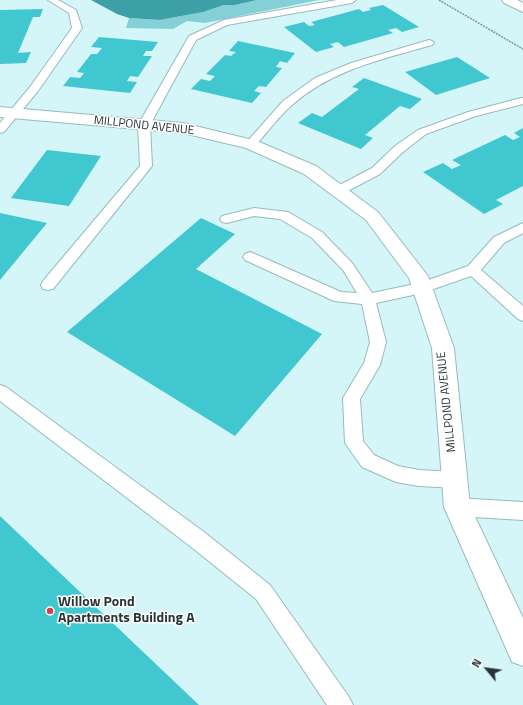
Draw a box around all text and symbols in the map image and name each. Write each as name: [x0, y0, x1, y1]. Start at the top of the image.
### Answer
street label: MILLPOND AVENUE: [93, 114, 195, 138]
street label: MILLPOND AVENUE: [435, 351, 459, 453]
place label: Willow Pond Apartments Building A: [58, 595, 195, 628]
marker: Willow Pond Apartments Building A: [45, 606, 55, 616]
north arrow: [467, 649, 507, 689]
text: N: [468, 656, 485, 670]

